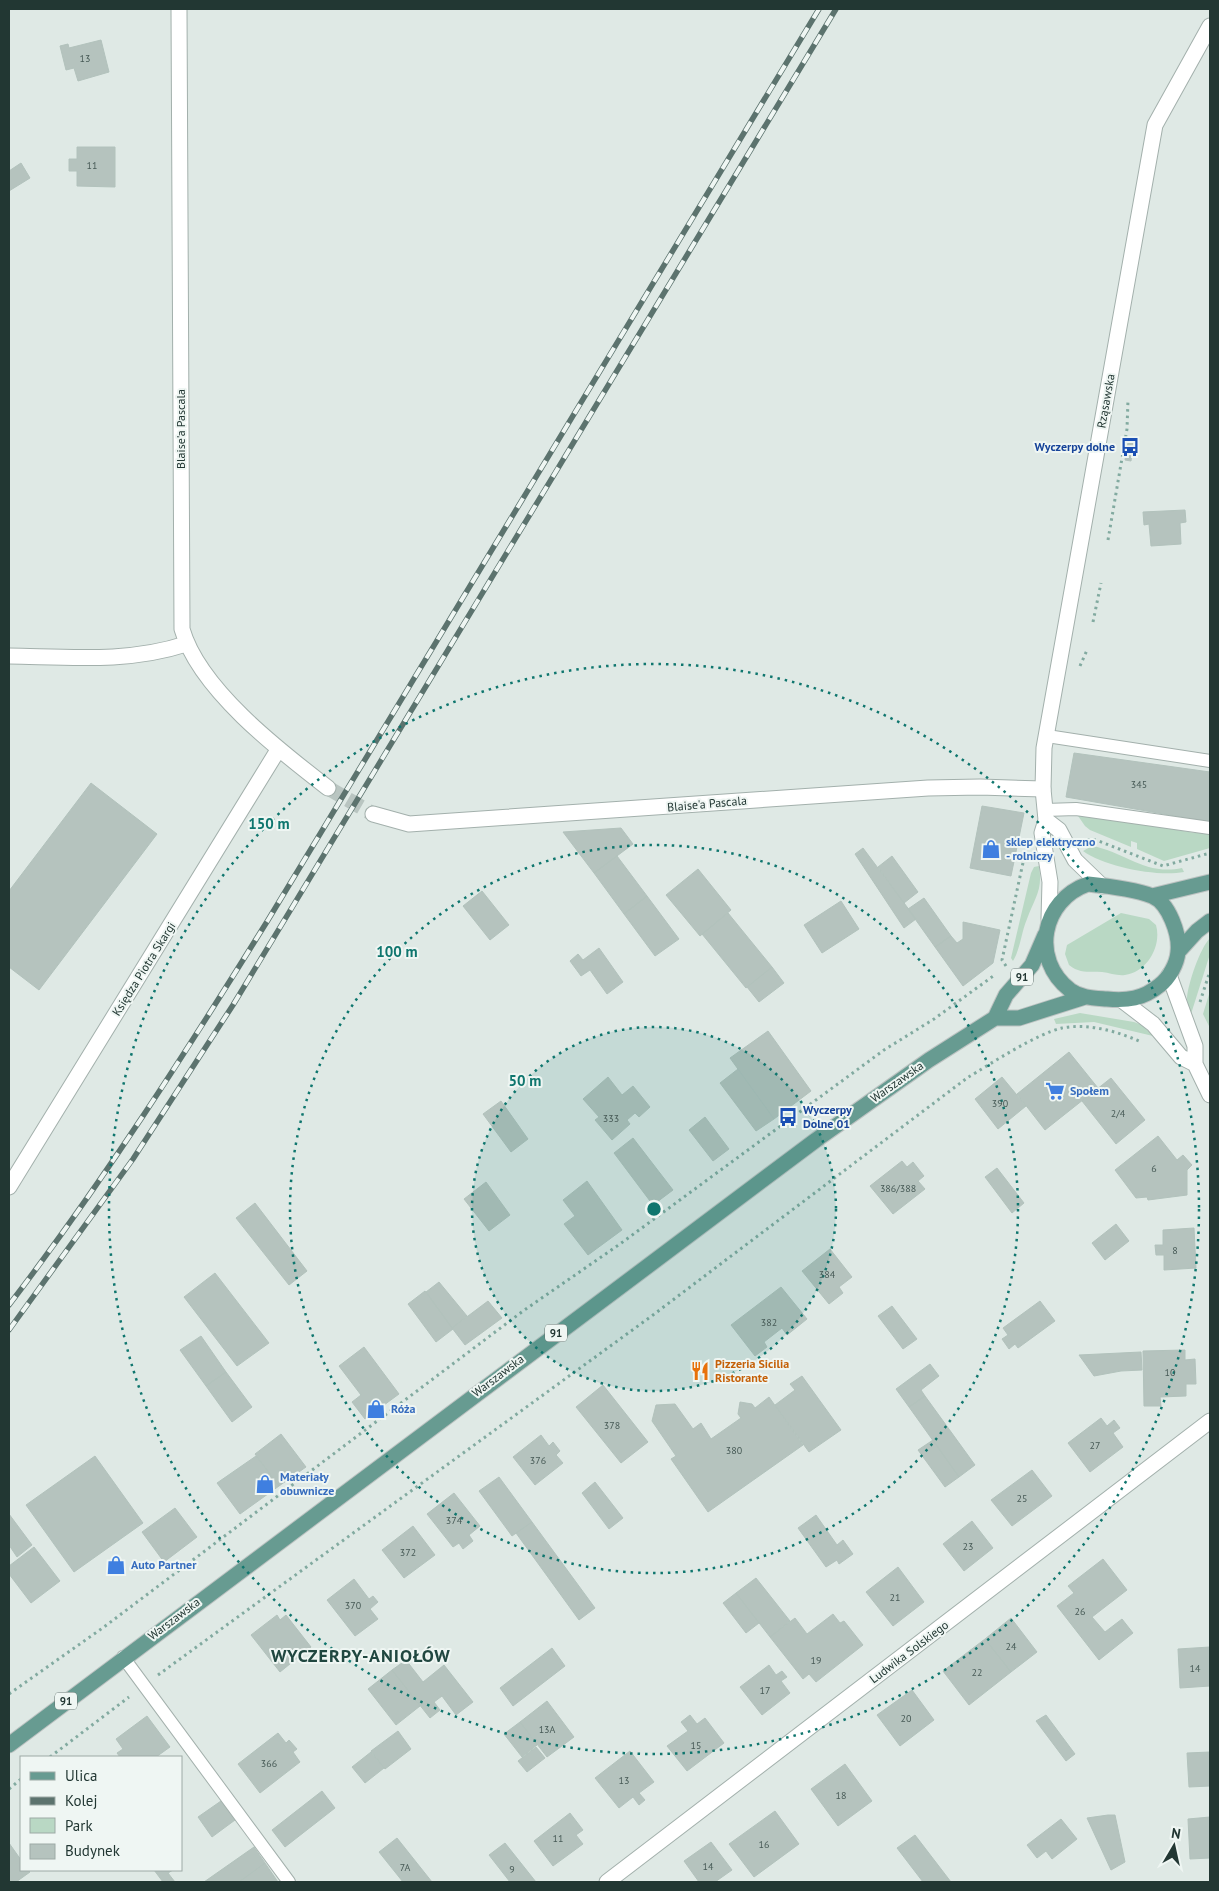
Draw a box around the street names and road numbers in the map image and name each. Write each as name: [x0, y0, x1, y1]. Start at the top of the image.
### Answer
street label: Rząsawska: [1093, 373, 1118, 429]
street label: Blaise'a Pascala: [173, 389, 188, 469]
street label: Blaise'a Pascala: [667, 793, 747, 814]
street label: Księdza Piotra Skargi: [109, 919, 178, 1018]
road number: 91: [1011, 969, 1033, 986]
street label: Warszawska: [867, 1058, 926, 1105]
road number: 91: [545, 1325, 567, 1342]
street label: Warszawska: [469, 1351, 527, 1400]
street label: Warszawska: [145, 1594, 203, 1643]
street label: Ludwika Solskiego: [866, 1617, 951, 1686]
road number: 91: [55, 1692, 77, 1710]

